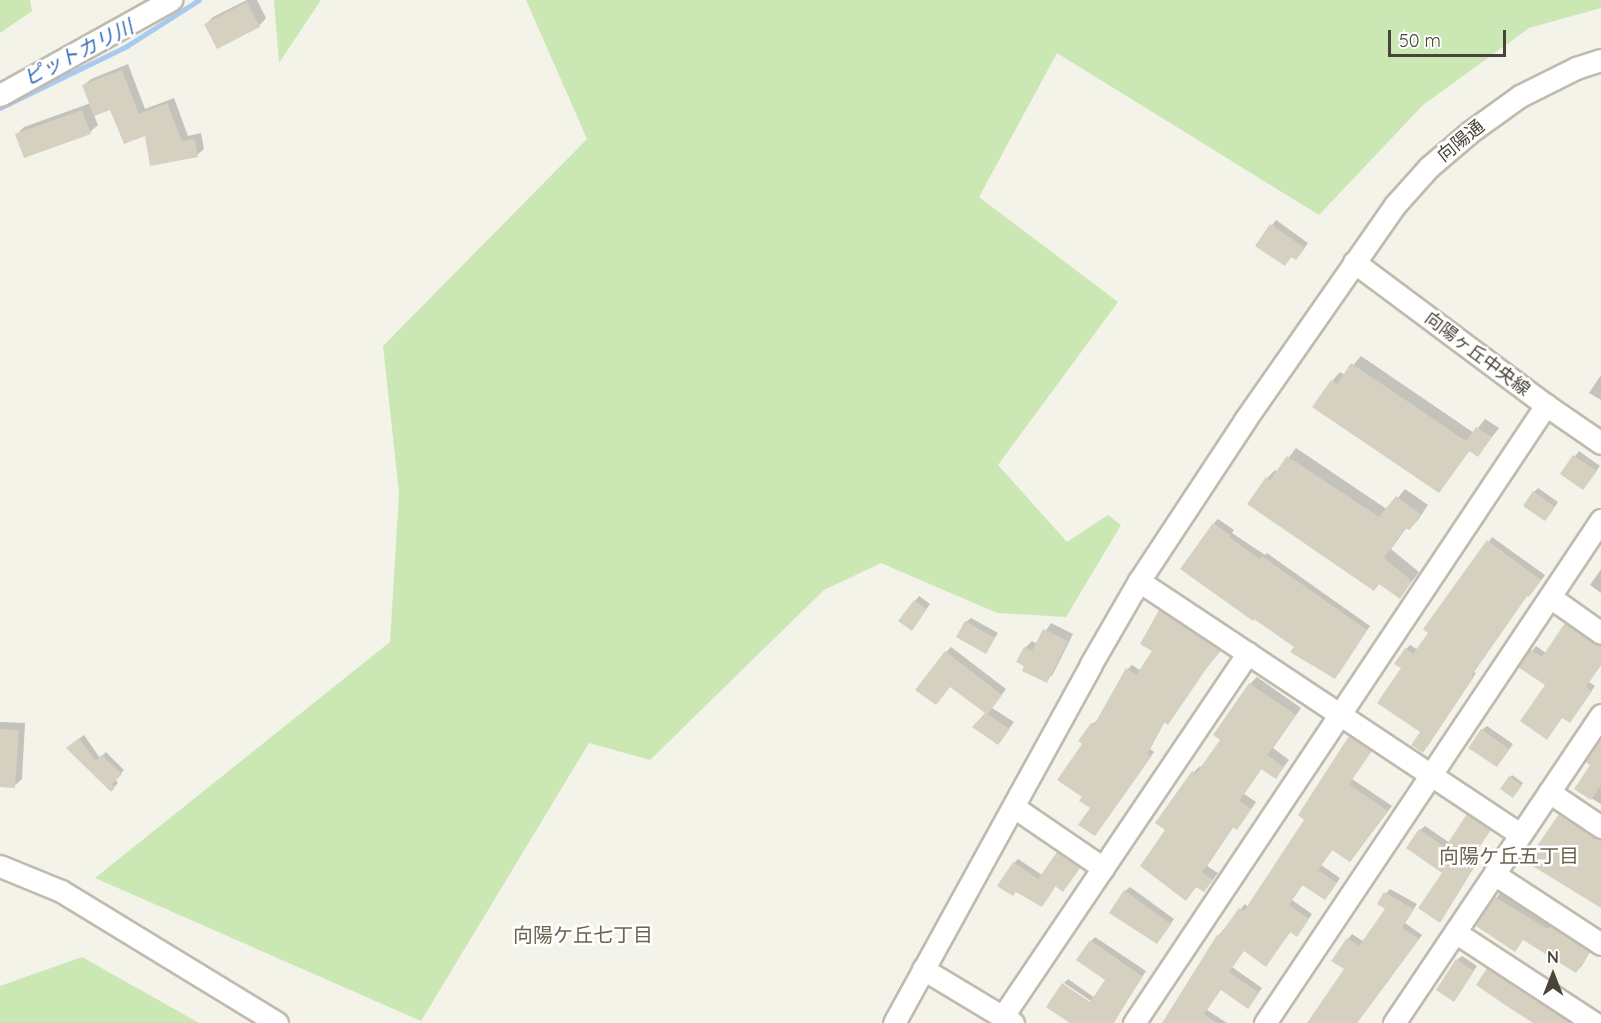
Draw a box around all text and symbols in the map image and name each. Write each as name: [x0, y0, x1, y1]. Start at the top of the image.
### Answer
water label: ピットカリ川: [19, 14, 137, 90]
scale bar: [1391, 18, 1510, 56]
text: 50 m: [1399, 29, 1441, 52]
street label: 向陽通: [1433, 116, 1489, 166]
street label: 向陽ヶ丘中央線: [1420, 307, 1534, 401]
district label: 向陽ケ丘五丁目: [1439, 843, 1579, 867]
district label: 向陽ケ丘七丁目: [513, 922, 653, 946]
north arrow: [1523, 945, 1583, 1005]
text: N: [1547, 947, 1559, 967]

